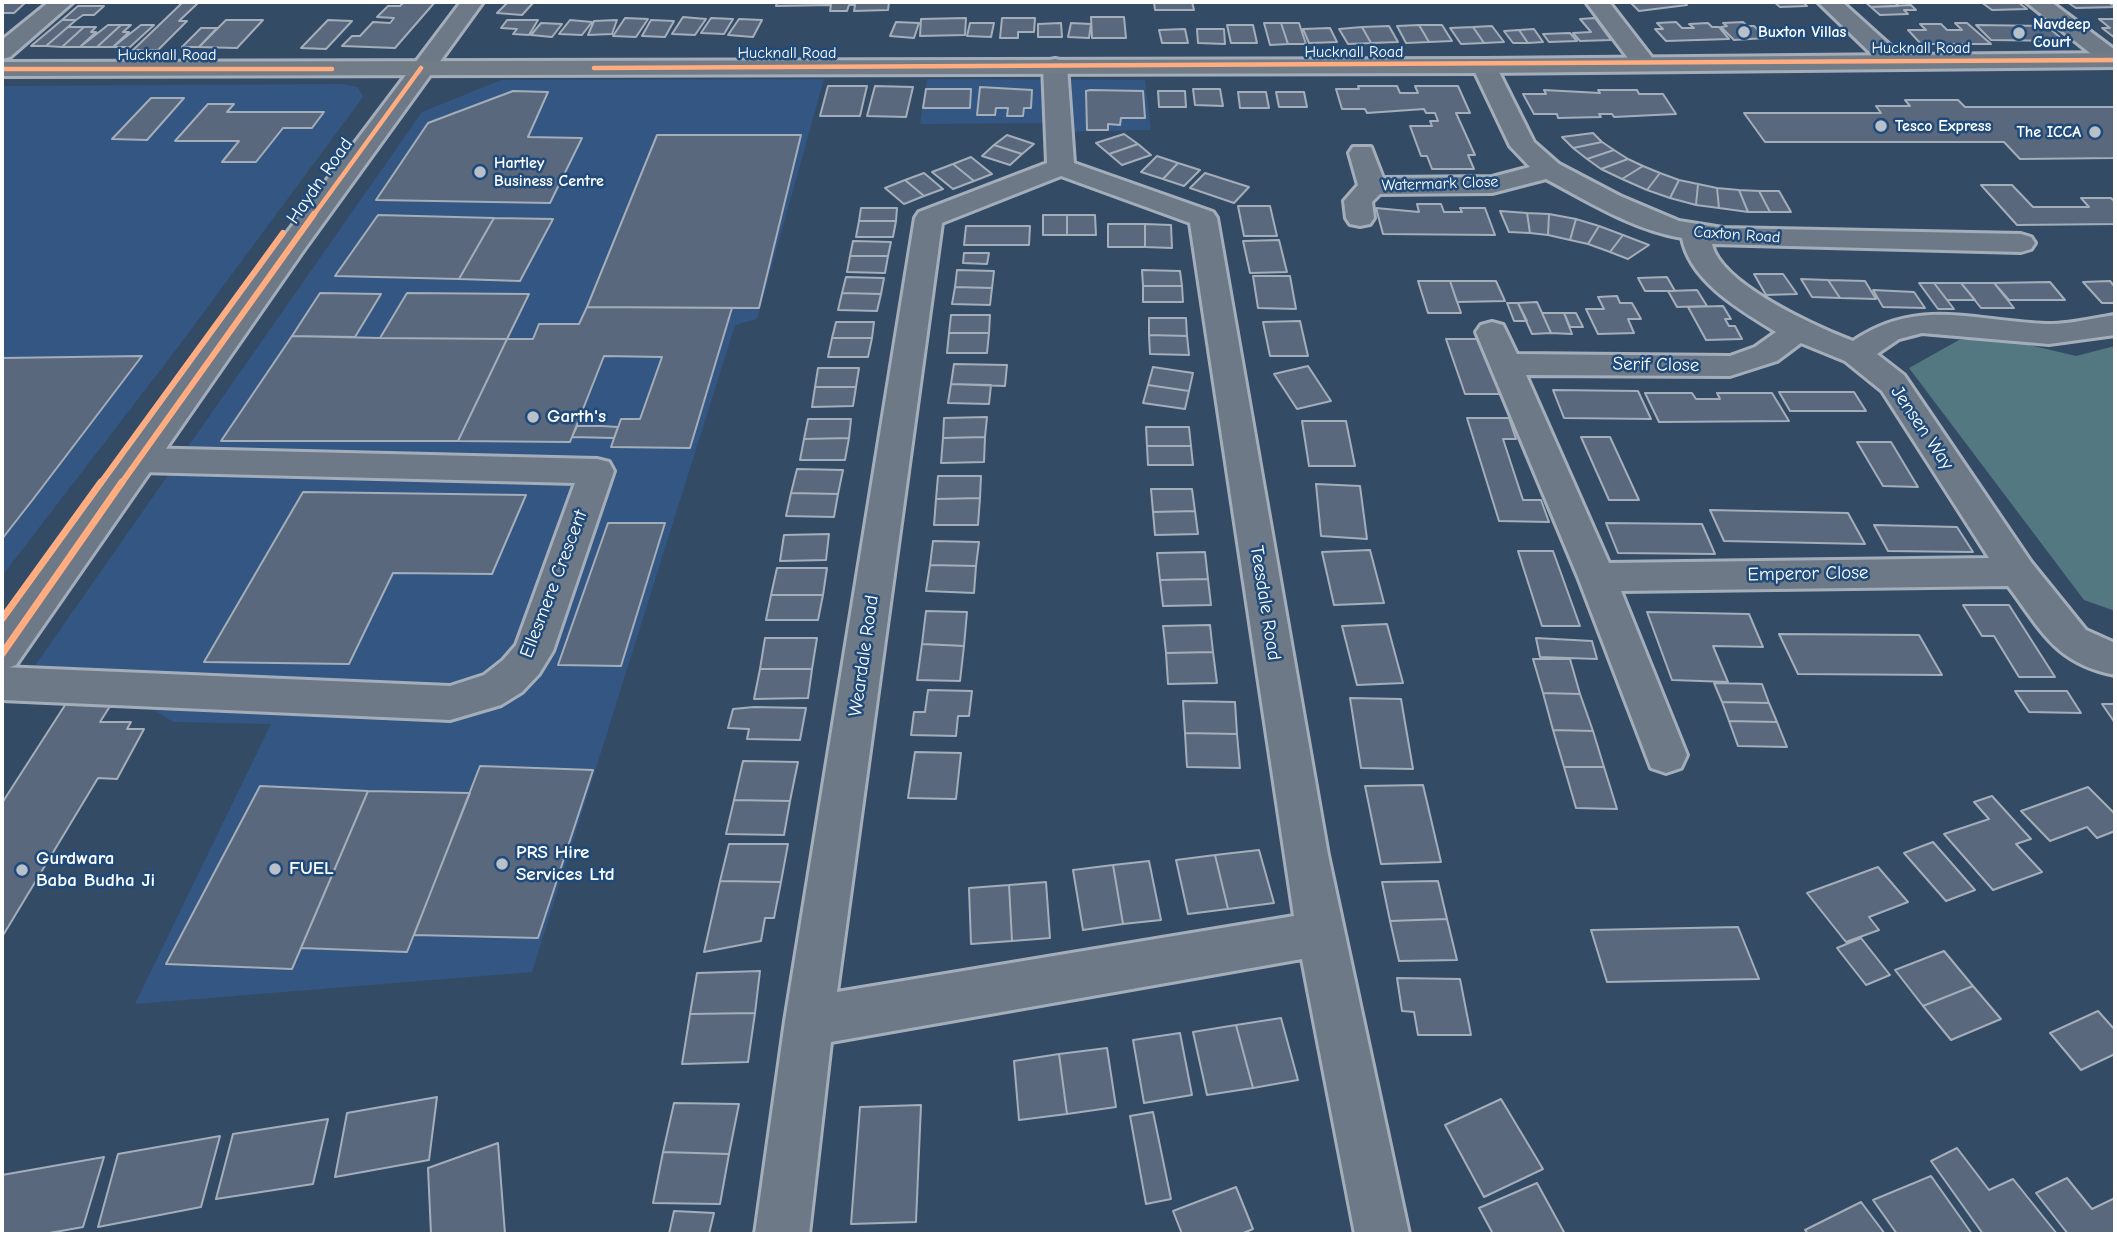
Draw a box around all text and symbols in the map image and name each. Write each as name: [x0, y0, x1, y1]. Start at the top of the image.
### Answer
place label: Navdeep Court: [2033, 14, 2090, 52]
place label: Buxton Villas: [1758, 22, 1846, 42]
marker: Buxton Villas: [1736, 24, 1752, 40]
marker: Navdeep Court: [2011, 25, 2027, 41]
street label: Hucknall Road: [1871, 38, 1971, 58]
street label: Hucknall Road: [1304, 42, 1404, 62]
street label: Hucknall Road: [737, 43, 837, 63]
street label: Hucknall Road: [117, 45, 217, 65]
place label: Tesco Express: [1895, 116, 1991, 136]
marker: Tesco Express: [1873, 118, 1889, 134]
place label: The ICCA: [2016, 122, 2081, 142]
marker: The ICCA: [2087, 124, 2103, 140]
street label: Haydn Road: [282, 134, 358, 228]
place label: Hartley Business Centre: [494, 153, 604, 191]
marker: Hartley Business Centre: [472, 164, 488, 180]
street label: Watermark Close: [1381, 172, 1499, 196]
street label: Caxton Road: [1693, 222, 1781, 248]
street label: Serif Close: [1612, 353, 1700, 377]
street label: Jensen Way: [1886, 382, 1958, 474]
place label: Garth's: [547, 406, 606, 428]
marker: Garth's: [525, 409, 541, 425]
street label: Ellesmere Crescent: [515, 507, 593, 661]
street label: Teesdale Road: [1245, 544, 1285, 662]
street label: Emperor Close: [1747, 562, 1869, 586]
street label: Weardale Road: [844, 594, 884, 718]
place label: PRS Hire Services Ltd: [516, 842, 615, 886]
place label: Gurdwara Baba Budha Ji: [36, 848, 155, 892]
marker: PRS Hire Services Ltd: [494, 856, 510, 872]
place label: FUEL: [289, 858, 334, 880]
marker: FUEL: [267, 861, 283, 877]
marker: Gurdwara Baba Budha Ji: [14, 862, 30, 878]

